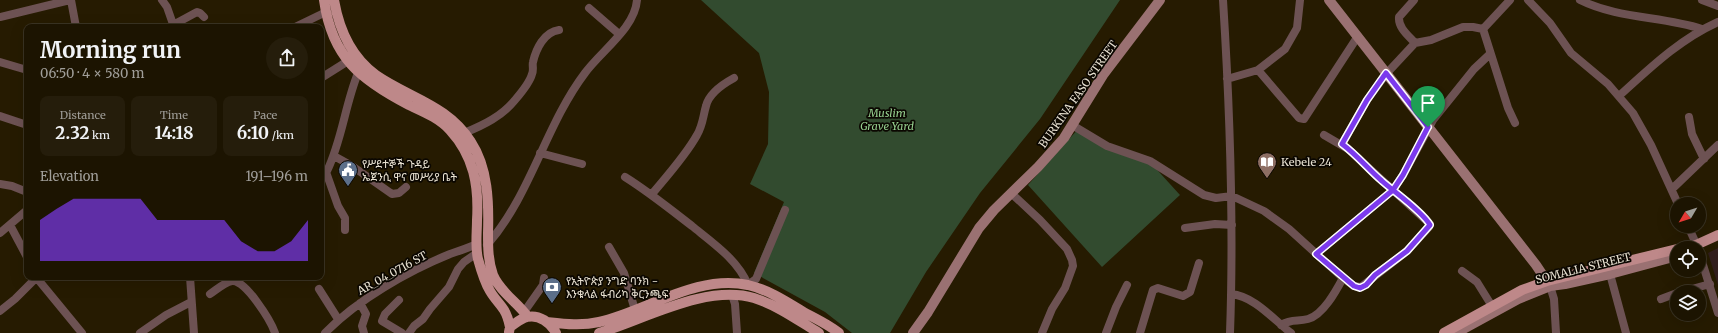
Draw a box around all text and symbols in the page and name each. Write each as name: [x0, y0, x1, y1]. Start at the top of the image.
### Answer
text: Morning run: [40, 36, 181, 64]
button: share: [266, 37, 308, 79]
street label: BURKINA FASO STREET: [1036, 37, 1121, 150]
text: 06:50 · 4 × 580 m: [40, 65, 144, 82]
pin: [1411, 86, 1445, 127]
icon: arrive: [1417, 92, 1439, 114]
park label: Muslim Grave Yard: [860, 106, 914, 133]
text: Distance: [60, 108, 106, 122]
text: Time: [160, 108, 188, 122]
text: Pace: [253, 108, 277, 122]
text: 2.32: [55, 122, 89, 144]
text: 14:18: [154, 122, 194, 144]
text: 6:10: [237, 122, 269, 144]
text: km: [89, 128, 110, 142]
text: /km: [269, 128, 294, 142]
library icon: Kebele 24: [1256, 151, 1278, 179]
place label: Kebele 24: [1281, 155, 1332, 169]
place label: የሥደተኞች ጉዳይ ኤጀንሲ ዋና መሥሪያ ቤት: [362, 157, 458, 184]
public building icon: የሥደተኞች ጉዳይ ኤጀንሲ ዋና መሥሪያ ቤት: [337, 159, 359, 187]
text: Elevation: [40, 168, 99, 185]
text: 191–196 m: [245, 168, 308, 185]
north arrow: [1670, 197, 1706, 233]
map controls: [1670, 197, 1706, 321]
button: locate: [1670, 241, 1706, 277]
street label: AR_04_0716 ST: [354, 248, 430, 298]
street label: SOMALIA STREET: [1534, 249, 1632, 287]
place label: የኢትዮጵያ ንግድ ባንክ - እንቁላል ፋብሪካ ቅርንጫፍ: [566, 274, 668, 301]
bank icon: የኢትዮጵያ ንግድ ባንክ - እንቁላል ፋብሪካ ቅርንጫፍ: [541, 276, 563, 304]
button: layers: [1670, 285, 1706, 321]

